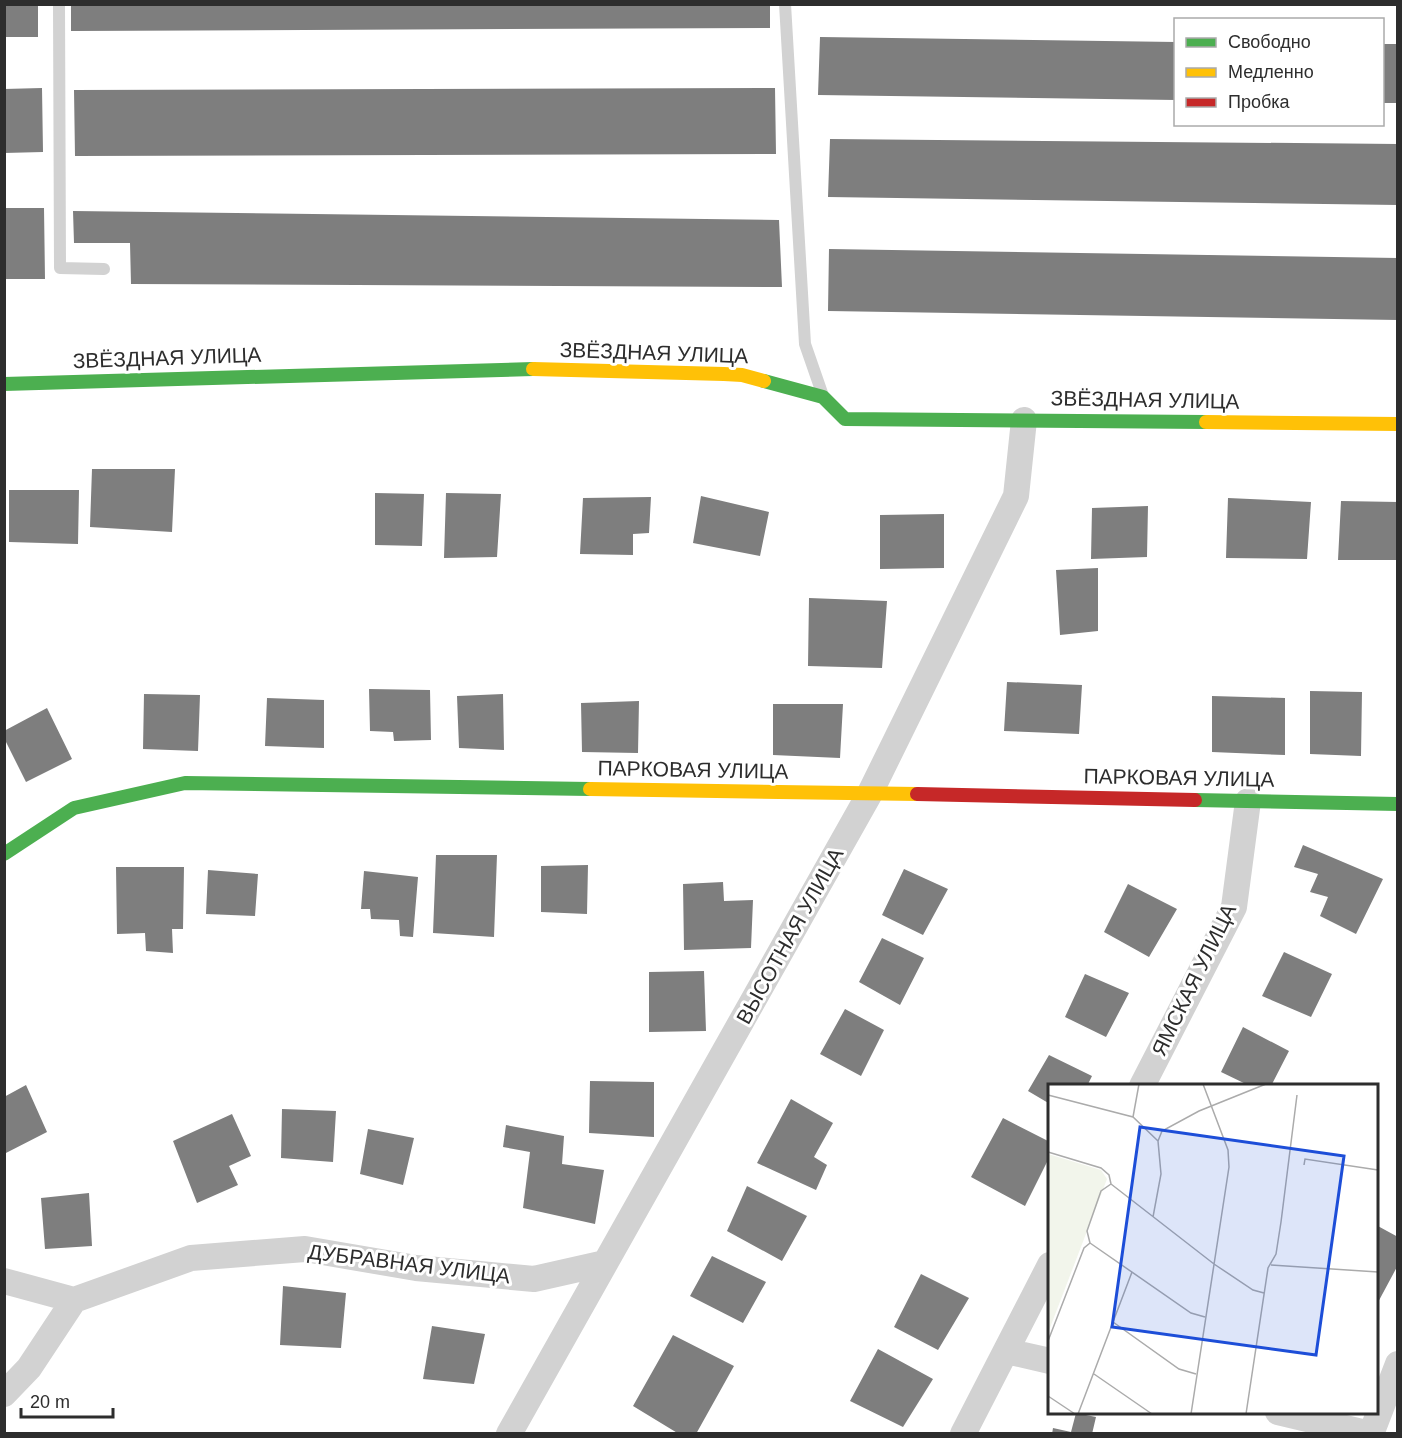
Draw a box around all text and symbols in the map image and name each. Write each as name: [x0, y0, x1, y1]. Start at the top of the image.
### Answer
legend: [1174, 18, 1384, 126]
text: Свободно: [1228, 32, 1311, 52]
text: Медленно: [1228, 62, 1314, 82]
text: Пробка: [1228, 92, 1291, 112]
street label: ЗВЁЗДНАЯ УЛИЦА: [559, 338, 749, 367]
street label: ЗВЁЗДНАЯ УЛИЦА: [72, 343, 262, 372]
street label: ЗВЁЗДНАЯ УЛИЦА: [1050, 386, 1240, 413]
street label: ПАРКОВАЯ УЛИЦА: [597, 756, 789, 783]
street label: ПАРКОВАЯ УЛИЦА: [1083, 764, 1275, 791]
street label: ВЫСОТНАЯ УЛИЦА: [732, 844, 848, 1028]
street label: ЯМСКАЯ УЛИЦА: [1147, 900, 1240, 1059]
inset map: [1048, 1084, 1378, 1414]
street label: ДУБРАВНАЯ УЛИЦА: [307, 1240, 511, 1287]
scale bar: [21, 1381, 112, 1419]
text: 20 m: [30, 1392, 70, 1412]

